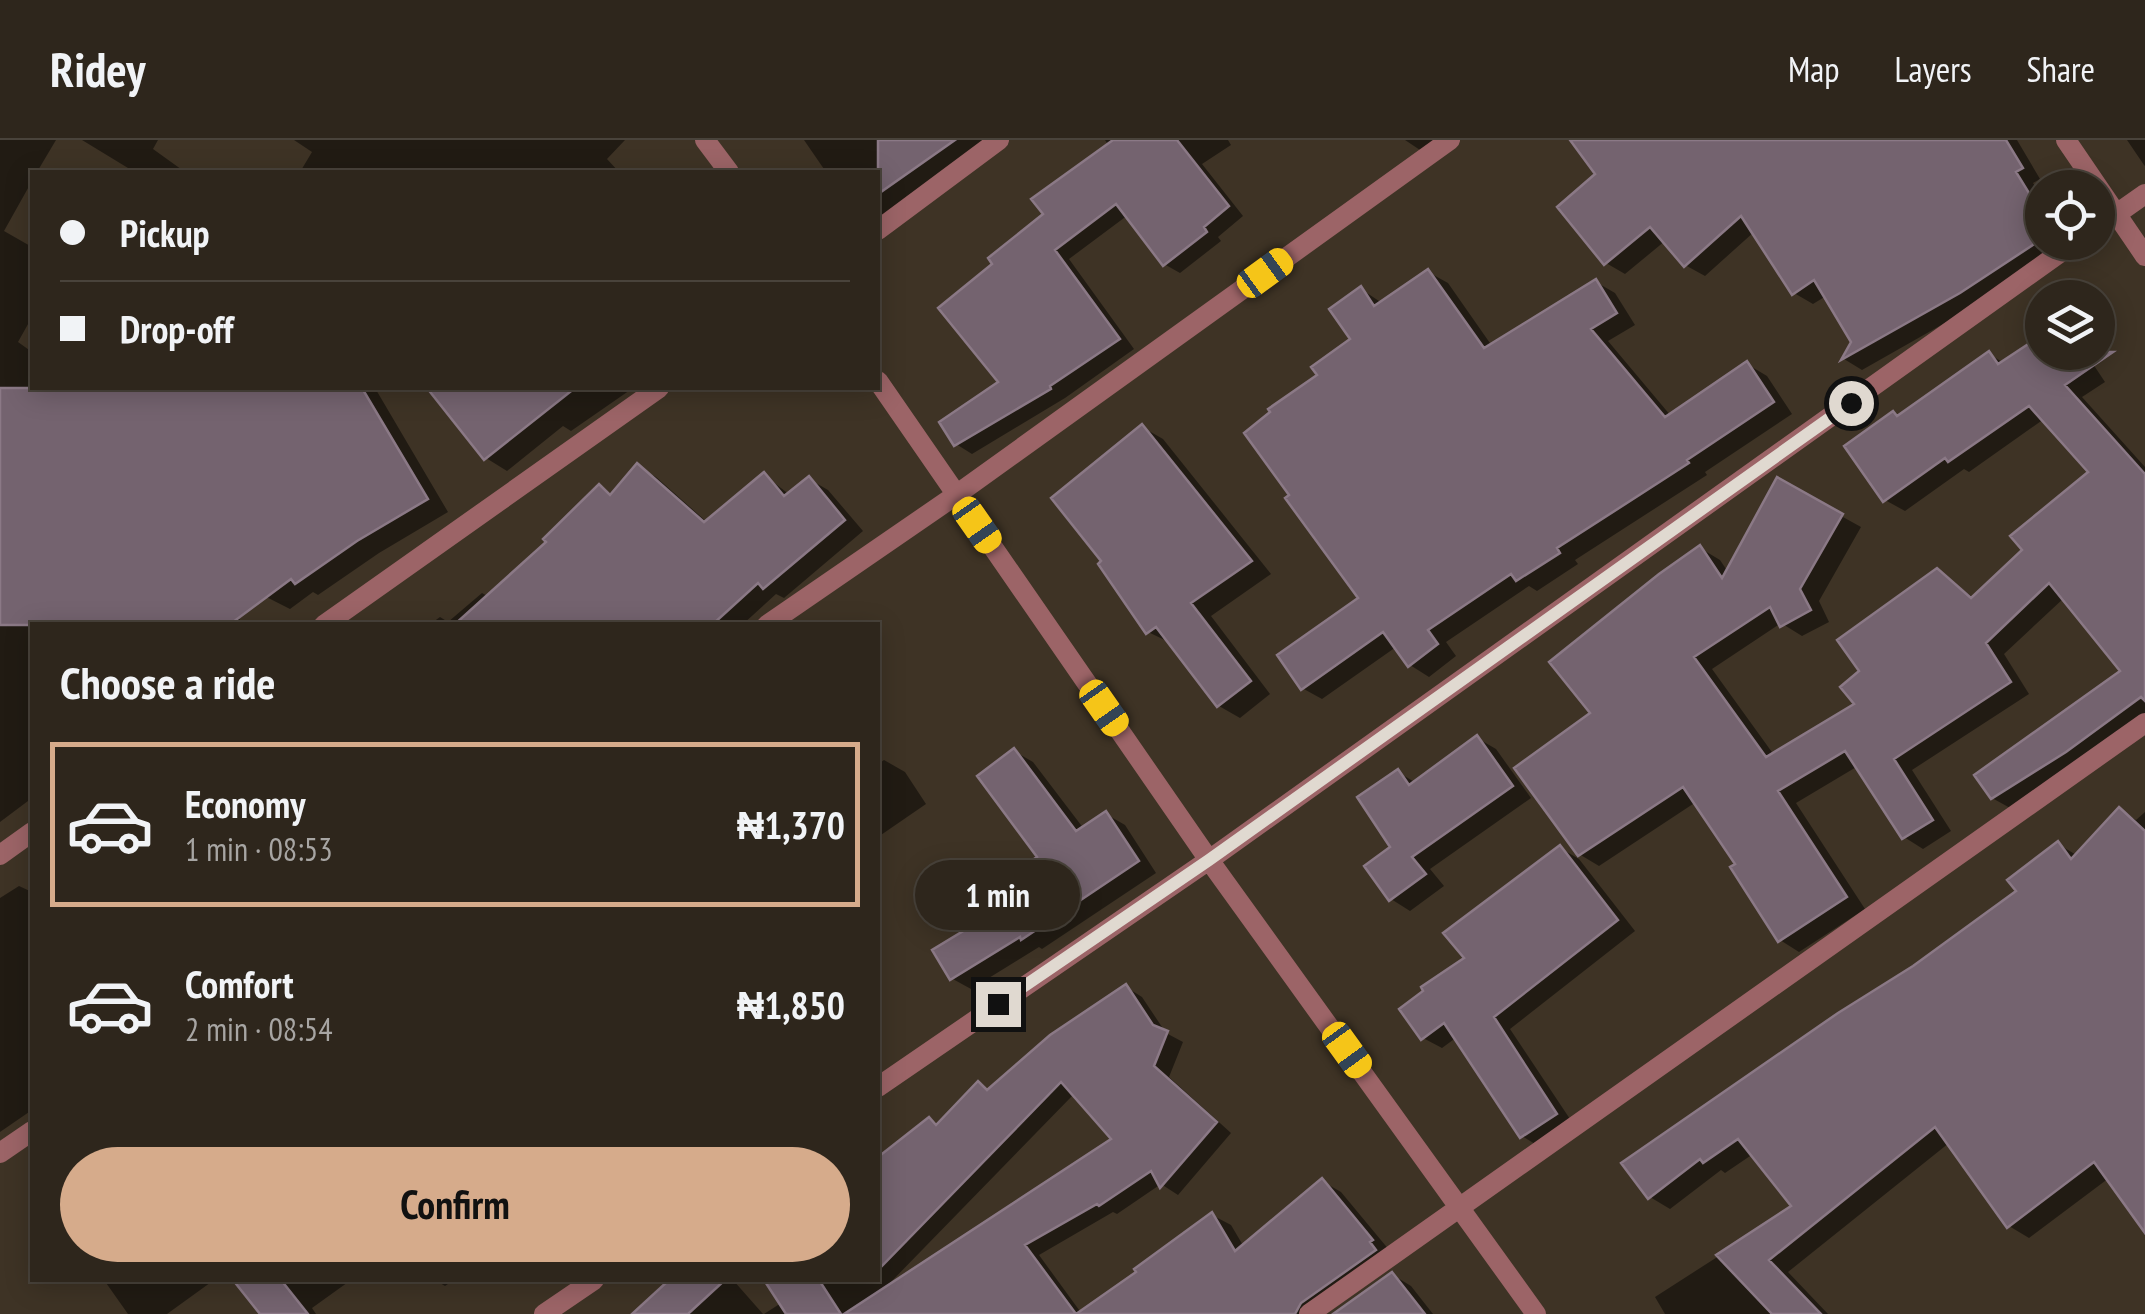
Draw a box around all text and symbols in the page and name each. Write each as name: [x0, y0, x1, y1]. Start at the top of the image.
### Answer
text: Ridey: [50, 38, 146, 100]
text: Map: [1788, 46, 1839, 92]
text: Layers: [1894, 46, 1972, 92]
text: Share: [2027, 46, 2095, 92]
map controls: [2025, 170, 2115, 370]
button: locate: [2025, 170, 2115, 260]
text: Pickup: [120, 208, 210, 257]
car: [1232, 243, 1298, 303]
button: layers: [2025, 280, 2115, 370]
text: Drop-off: [120, 304, 234, 353]
route start: [1829, 381, 1874, 426]
car: [948, 492, 1006, 558]
text: Choose a ride: [60, 653, 275, 711]
car: [1075, 675, 1133, 741]
text: Economy: [185, 779, 305, 828]
icon: car: [65, 780, 155, 870]
text: ₦1,370: [737, 800, 845, 849]
text: 1 min · 08:53: [185, 828, 333, 870]
callout: 1 min: [916, 859, 1080, 929]
text: 1 min: [965, 874, 1030, 916]
text: Comfort: [185, 959, 294, 1008]
icon: car: [65, 960, 155, 1050]
text: ₦1,850: [737, 980, 845, 1029]
route end: [976, 982, 1021, 1027]
text: 2 min · 08:54: [185, 1008, 333, 1050]
car: [1317, 1017, 1377, 1083]
button: Confirm: [60, 1147, 850, 1262]

